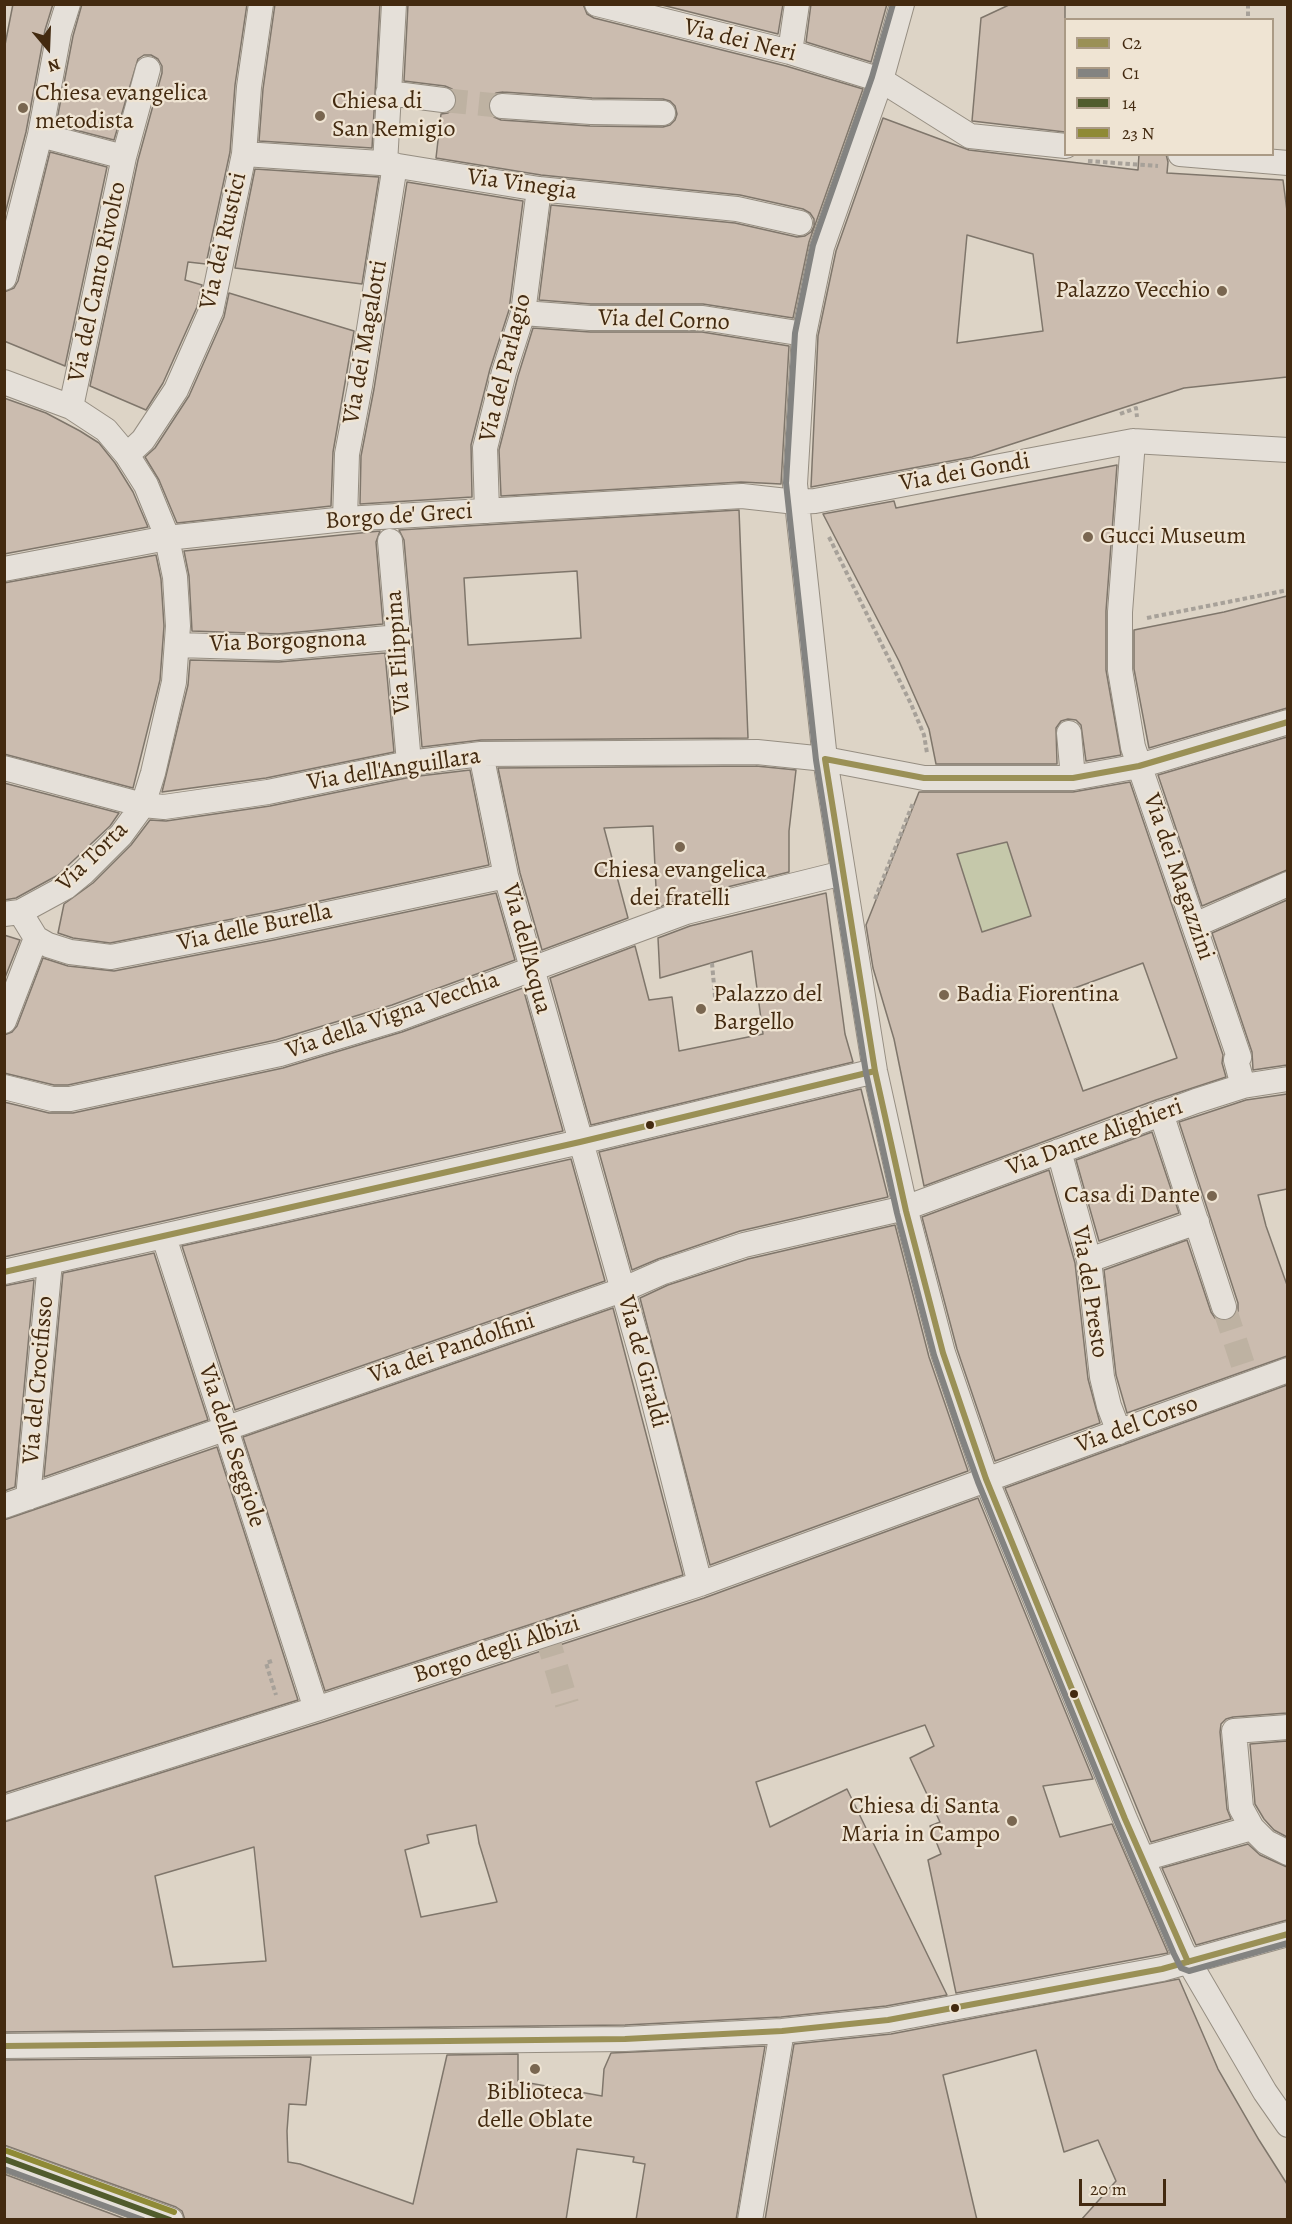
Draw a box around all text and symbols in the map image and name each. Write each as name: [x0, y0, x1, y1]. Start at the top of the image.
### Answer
street label: Via dei Neri: [681, 13, 799, 69]
north arrow: [18, 18, 78, 78]
legend: [1064, 18, 1274, 156]
text: C2: [1122, 31, 1142, 55]
text: N: [45, 53, 63, 77]
text: C1: [1122, 61, 1139, 85]
place label: Chiesa evangelica metodista: [35, 80, 208, 136]
place label: Chiesa di San Remigio: [332, 88, 456, 144]
text: 14: [1122, 91, 1136, 115]
marker: Chiesa evangelica metodista: [16, 101, 30, 115]
marker: Chiesa di San Remigio: [313, 109, 327, 123]
text: 23 N: [1122, 121, 1155, 145]
street label: Via Vinegia: [465, 163, 579, 207]
street label: Via dei Rustici: [194, 170, 254, 312]
street label: Via del Canto Rivolto: [63, 179, 133, 385]
street label: Via dei Magalotti: [337, 258, 395, 426]
place label: Palazzo Vecchio: [1055, 277, 1210, 305]
marker: Palazzo Vecchio: [1215, 284, 1229, 298]
street label: Via del Parlagio: [474, 291, 538, 445]
street label: Via del Corno: [598, 304, 730, 338]
street label: Via dei Gondi: [898, 447, 1032, 499]
street label: Borgo de' Greci: [324, 497, 474, 537]
place label: Gucci Museum: [1100, 523, 1246, 551]
marker: Gucci Museum: [1081, 530, 1095, 544]
street label: Via Filippina: [380, 589, 418, 715]
street label: Via Borgognona: [209, 625, 367, 659]
street label: Via dell'Anguillara: [305, 742, 483, 798]
street label: Via dei Magazzini: [1136, 790, 1220, 964]
street label: Via Torta: [51, 816, 135, 898]
marker: Chiesa evangelica dei fratelli: [673, 840, 687, 854]
place label: Chiesa evangelica dei fratelli: [594, 857, 766, 913]
street label: Via dell'Acqua: [495, 881, 557, 1017]
street label: Via delle Burella: [175, 898, 335, 958]
street label: Via della Vigna Vecchia: [283, 966, 503, 1066]
place label: Palazzo del Bargello: [713, 981, 822, 1037]
place label: Badia Fiorentina: [956, 981, 1120, 1009]
marker: Badia Fiorentina: [937, 988, 951, 1002]
marker: Palazzo del Bargello: [694, 1002, 708, 1016]
street label: Via Dante Alighieri: [1003, 1093, 1187, 1183]
unlabelled marker: [644, 1119, 656, 1131]
place label: Casa di Dante: [1064, 1182, 1200, 1210]
marker: Casa di Dante: [1205, 1189, 1219, 1203]
street label: Via del Presto: [1064, 1224, 1114, 1360]
street label: Via de' Giraldi: [611, 1293, 673, 1431]
street label: Via del Crocifisso: [17, 1295, 61, 1465]
street label: Via dei Pandolfini: [365, 1307, 539, 1391]
street label: Via delle Seggiole: [191, 1361, 271, 1531]
street label: Via del Corso: [1072, 1390, 1202, 1460]
street label: Borgo degli Albizi: [410, 1610, 584, 1690]
unlabelled marker: [1068, 1688, 1080, 1700]
place label: Chiesa di Santa Maria in Campo: [841, 1793, 1000, 1849]
marker: Chiesa di Santa Maria in Campo: [1005, 1814, 1019, 1828]
unlabelled marker: [949, 2002, 961, 2014]
marker: Biblioteca delle Oblate: [528, 2062, 542, 2076]
place label: Biblioteca delle Oblate: [477, 2079, 593, 2135]
scale bar: [1082, 2167, 1169, 2205]
text: 20 m: [1090, 2177, 1127, 2201]

